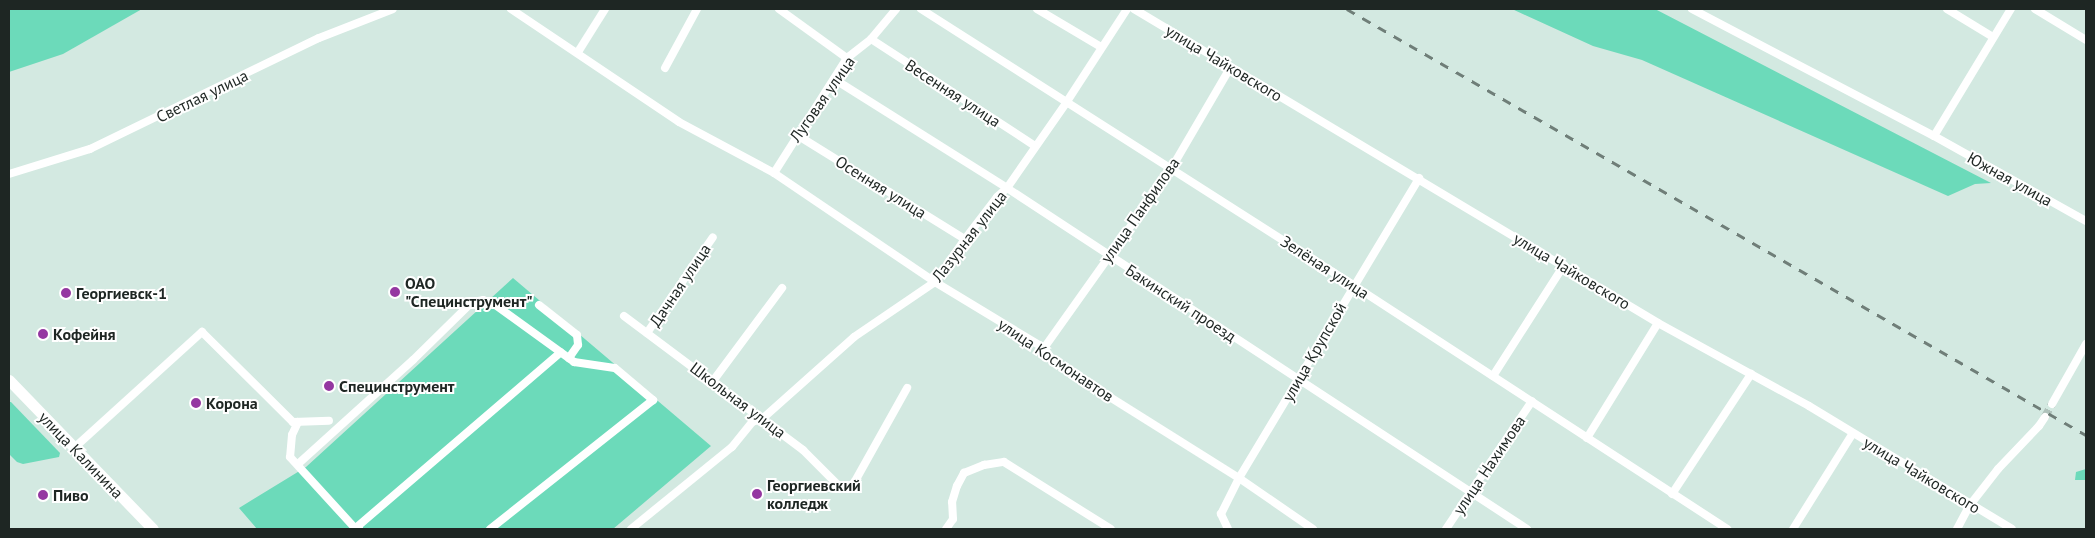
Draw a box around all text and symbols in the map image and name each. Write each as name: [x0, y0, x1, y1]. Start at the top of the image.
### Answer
street label: улица Чайковского: [1162, 21, 1286, 105]
street label: Луговая улица: [785, 52, 859, 146]
street label: Весенняя улица: [902, 55, 1004, 131]
street label: Светлая улица: [153, 65, 251, 127]
street label: Южная улица: [1964, 148, 2056, 210]
street label: Осенняя улица: [832, 151, 930, 223]
street label: улица Панфилова: [1096, 154, 1184, 266]
street label: Лазурная улица: [927, 187, 1011, 285]
street label: улица Чайковского: [1510, 229, 1634, 313]
street label: Зелёная улица: [1277, 231, 1373, 303]
street label: Дачная улица: [645, 240, 715, 330]
street label: Бакинский проезд: [1122, 260, 1240, 346]
place label: ОАО "Специнструмент": [405, 273, 533, 311]
place label: Георгиевск-1: [76, 283, 167, 303]
marker: ОАО "Специнструмент": [389, 286, 401, 298]
marker: Георгиевск-1: [60, 287, 72, 299]
street label: улица Крупской: [1278, 299, 1350, 405]
street label: улица Космонавтов: [994, 314, 1118, 406]
place label: Кофейня: [53, 324, 116, 344]
marker: Кофейня: [37, 328, 49, 340]
street label: Школьная улица: [686, 358, 790, 442]
place label: Специнструмент: [339, 376, 455, 396]
marker: Специнструмент: [323, 380, 335, 392]
place label: Корона: [206, 393, 258, 413]
marker: Корона: [190, 397, 202, 409]
street label: улица Калинина: [35, 408, 127, 502]
street label: улица Нахимова: [1449, 412, 1529, 518]
street label: улица Чайковского: [1860, 433, 1984, 517]
place label: Георгиевский колледж: [767, 475, 861, 513]
place label: Пиво: [53, 485, 89, 505]
marker: Георгиевский колледж: [751, 488, 763, 500]
marker: Пиво: [37, 489, 49, 501]

